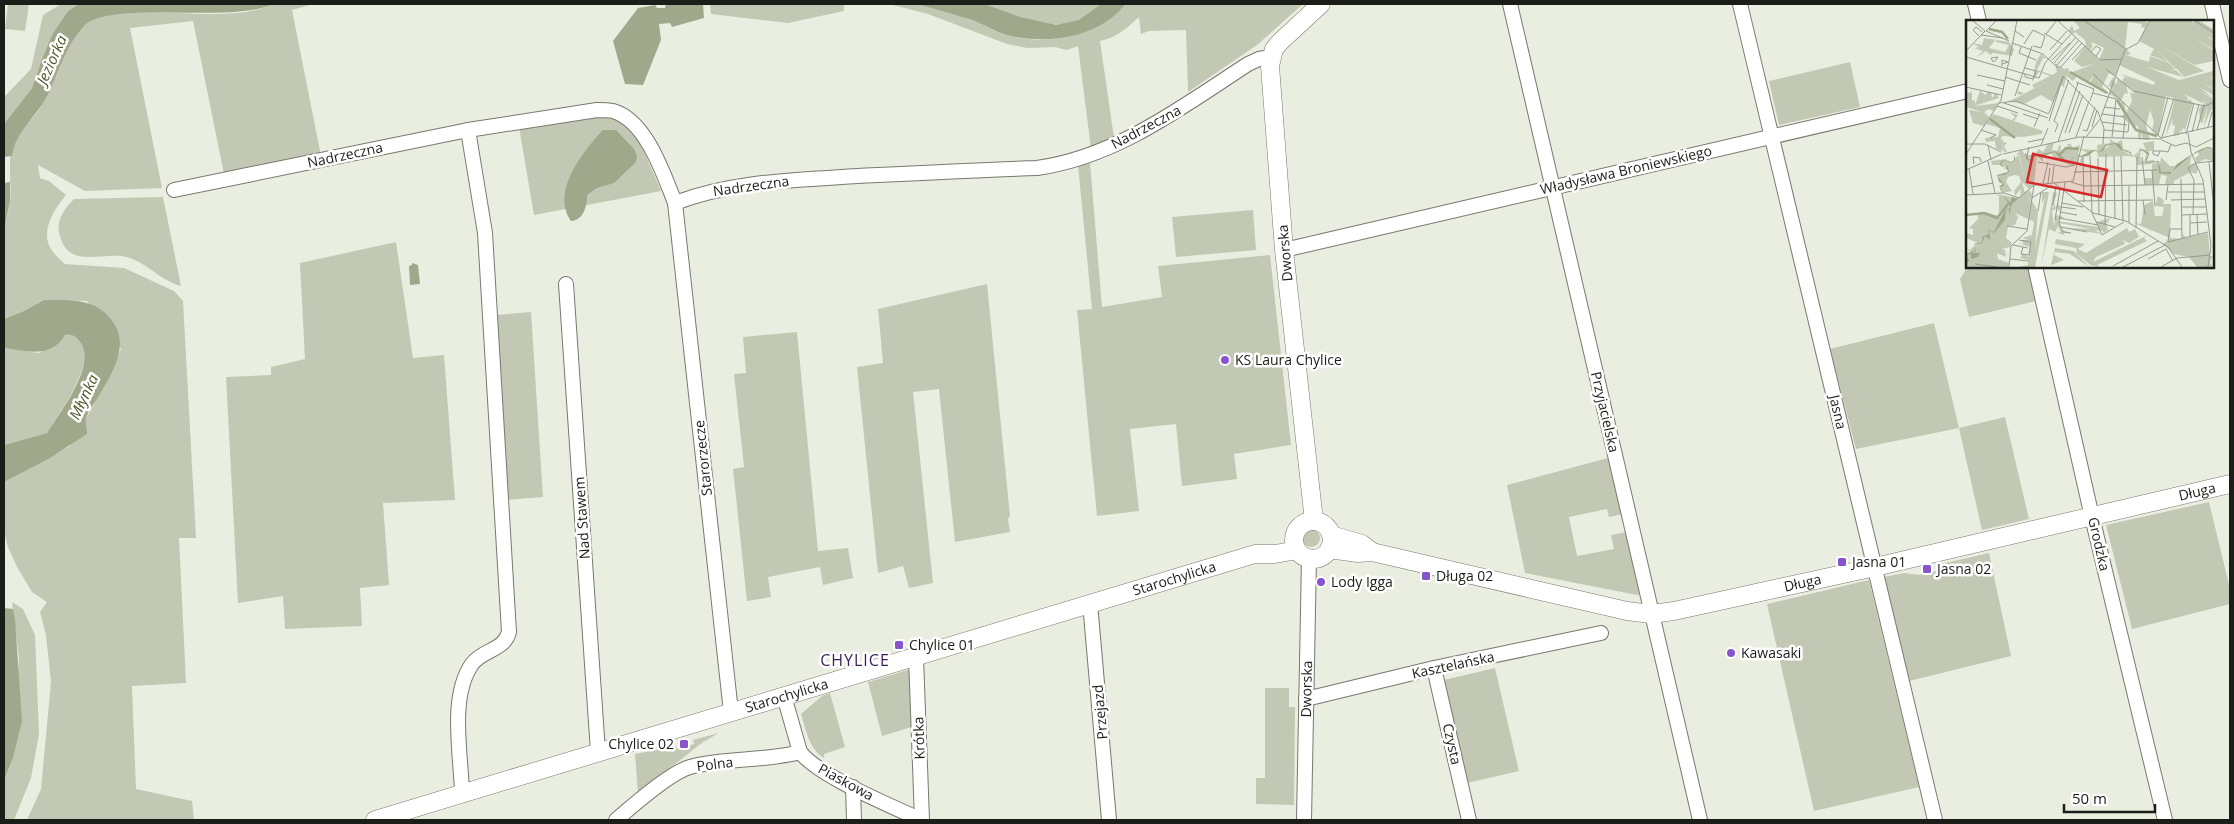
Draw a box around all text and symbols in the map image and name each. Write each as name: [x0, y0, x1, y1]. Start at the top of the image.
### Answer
inset map: [1966, 20, 2214, 268]
water label: Jeziorka: [30, 31, 71, 90]
street label: Nadrzeczna: [1107, 100, 1184, 153]
street label: Nadrzeczna: [305, 137, 384, 172]
street label: Władysława Broniewskiego: [1538, 141, 1714, 199]
street label: Nadrzeczna: [712, 171, 790, 200]
street label: Dworska: [1273, 224, 1296, 282]
place label: KS Laura Chylice: [1235, 350, 1342, 369]
marker: KS Laura Chylice: [1219, 354, 1231, 366]
water label: Młynka: [64, 370, 102, 422]
street label: Przyjacielska: [1587, 370, 1624, 454]
street label: Jasna: [1825, 391, 1852, 431]
street label: Starorzecze: [689, 419, 716, 497]
street label: Nad Stawem: [569, 476, 594, 560]
street label: Długa: [2176, 478, 2218, 505]
street label: Grodzka: [2084, 515, 2115, 573]
place label: Jasna 01: [1850, 552, 1906, 571]
street label: Starochylicka: [1130, 556, 1218, 599]
marker: Jasna 01: [1836, 556, 1848, 568]
place label: Jasna 02: [1935, 559, 1991, 578]
marker: Jasna 02: [1921, 563, 1933, 575]
place label: Długa 02: [1436, 566, 1493, 585]
street label: Długa: [1782, 569, 1823, 596]
marker: Długa 02: [1420, 570, 1432, 582]
place label: Lody Igga: [1331, 572, 1393, 591]
marker: Lody Igga: [1315, 576, 1327, 588]
place label: Chylice 01: [909, 635, 975, 654]
marker: Chylice 01: [893, 639, 905, 651]
place label: Kawasaki: [1741, 643, 1801, 662]
street label: Kasztelańska: [1410, 646, 1496, 683]
marker: Kawasaki: [1725, 647, 1737, 659]
district label: CHYLICE: [820, 649, 890, 671]
street label: Dworska: [1296, 660, 1316, 718]
street label: Starochylicka: [743, 674, 830, 717]
street label: Przejazd: [1088, 684, 1111, 740]
street label: Krótka: [908, 716, 929, 760]
street label: Czysta: [1439, 721, 1466, 766]
place label: Chylice 02: [608, 734, 674, 753]
marker: Chylice 02: [678, 738, 690, 750]
street label: Polna: [696, 752, 734, 775]
street label: Piaskowa: [815, 759, 877, 805]
scale bar: [2064, 782, 2155, 814]
text: 50 m: [2072, 788, 2107, 808]

